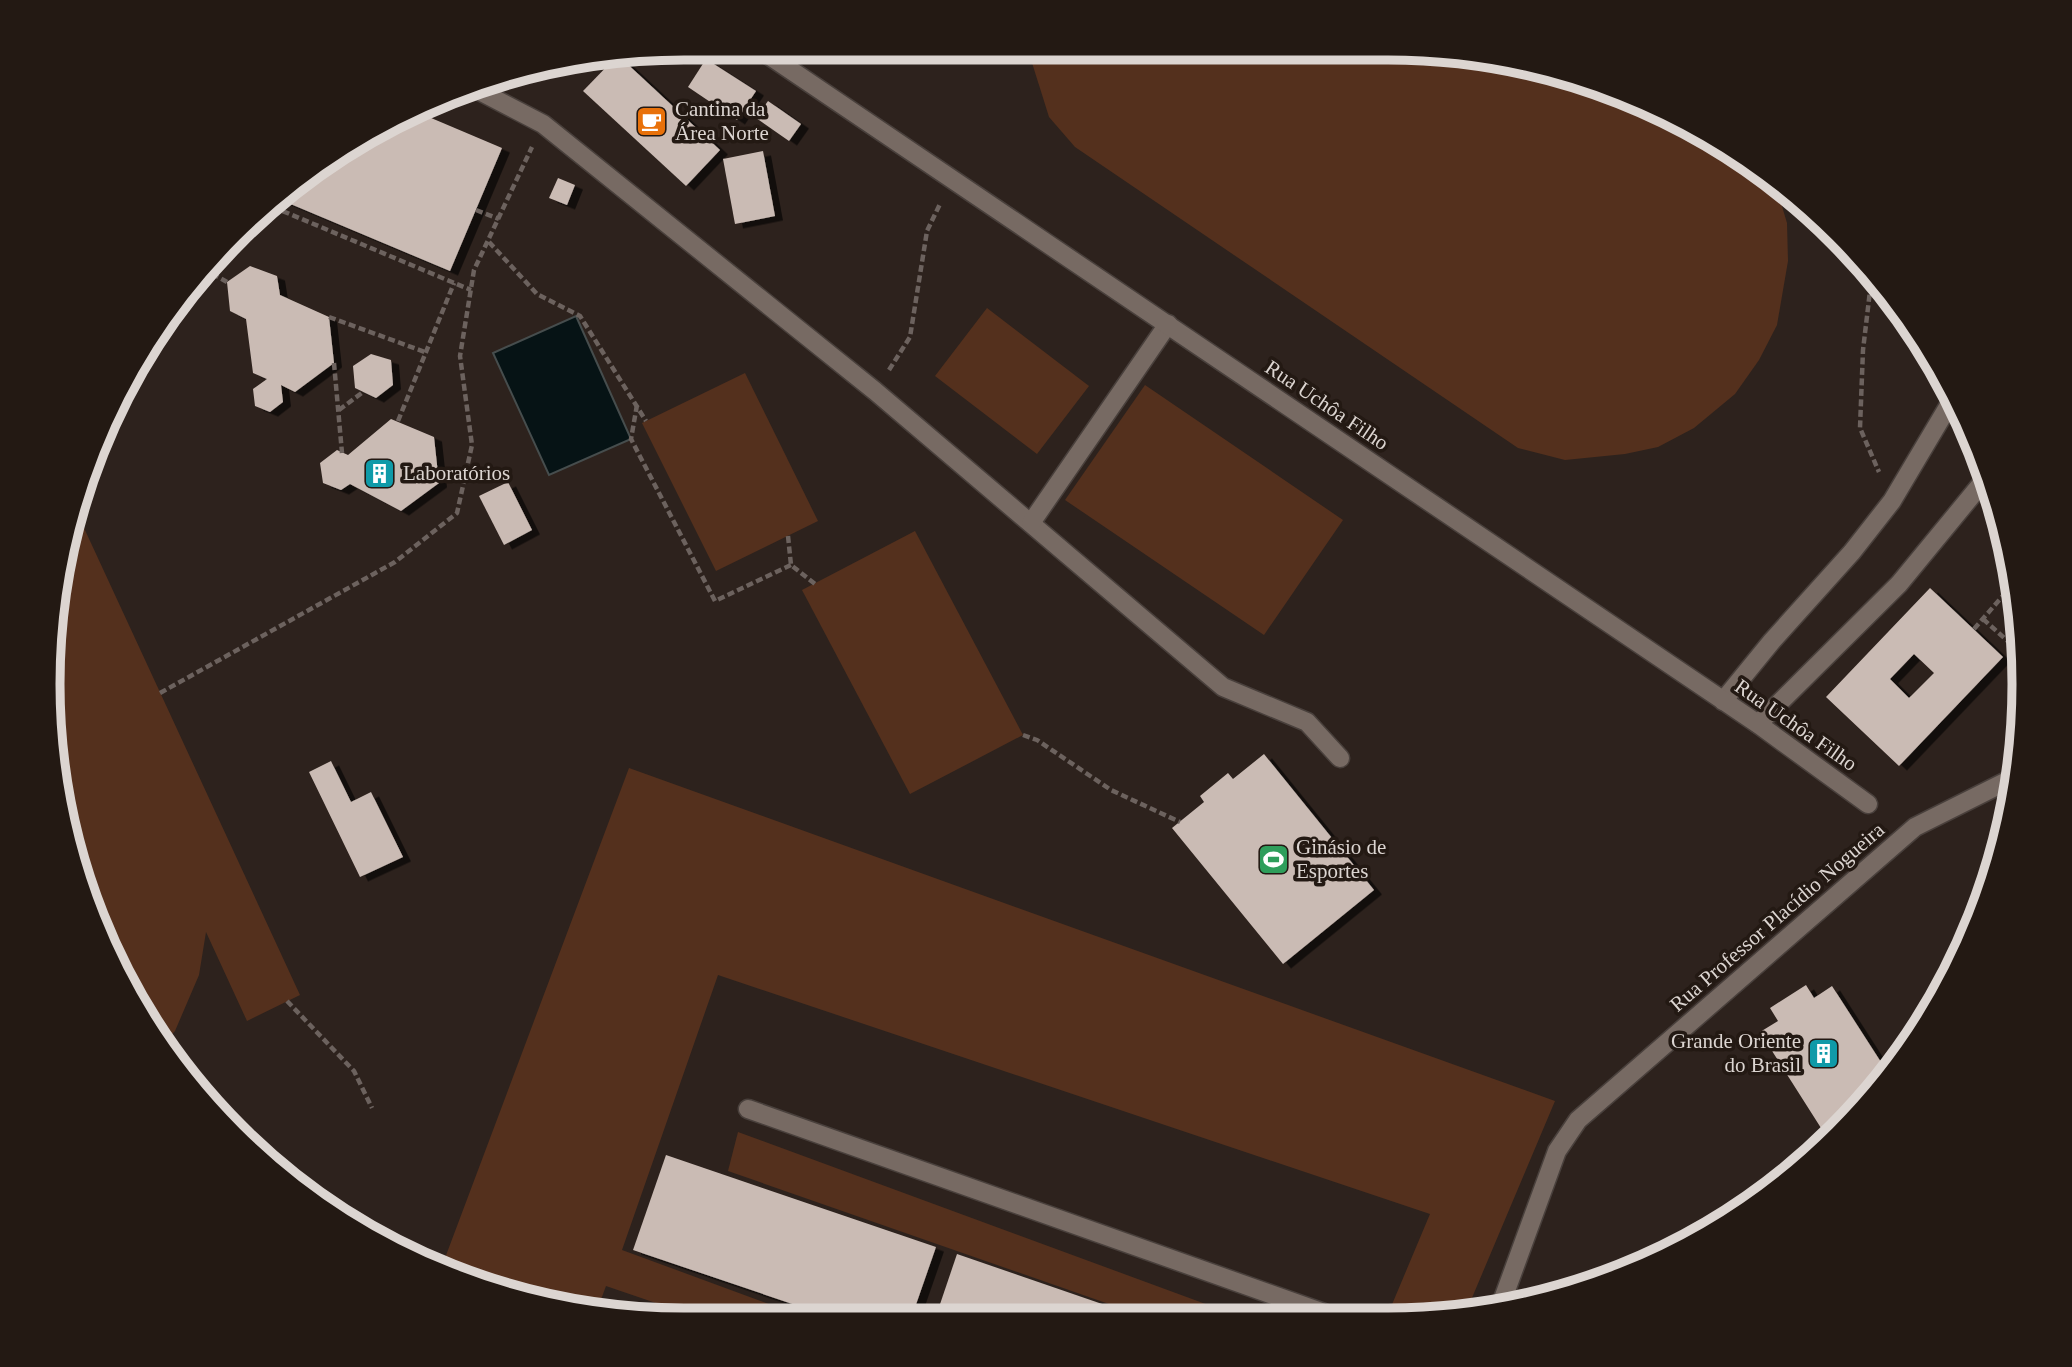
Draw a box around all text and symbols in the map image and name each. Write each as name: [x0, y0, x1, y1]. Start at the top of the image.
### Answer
place label: Cantina da Área Norte: [675, 97, 769, 145]
cafe icon: Cantina da Área Norte: [635, 104, 669, 138]
street label: Rua Uchôa Filho: [1261, 355, 1393, 455]
building icon: Laboratórios: [363, 456, 397, 490]
place label: Laboratórios: [403, 461, 510, 485]
street label: Rua Uchôa Filho: [1730, 674, 1862, 776]
street label: Rua Professor Placídio Nogueira: [1665, 817, 1889, 1017]
place label: Ginásio de Esportes: [1296, 835, 1386, 883]
sports icon: Ginásio de Esportes: [1256, 842, 1290, 876]
place label: Grande Oriente do Brasil: [1671, 1029, 1801, 1077]
building icon: Grande Oriente do Brasil: [1807, 1036, 1841, 1070]

